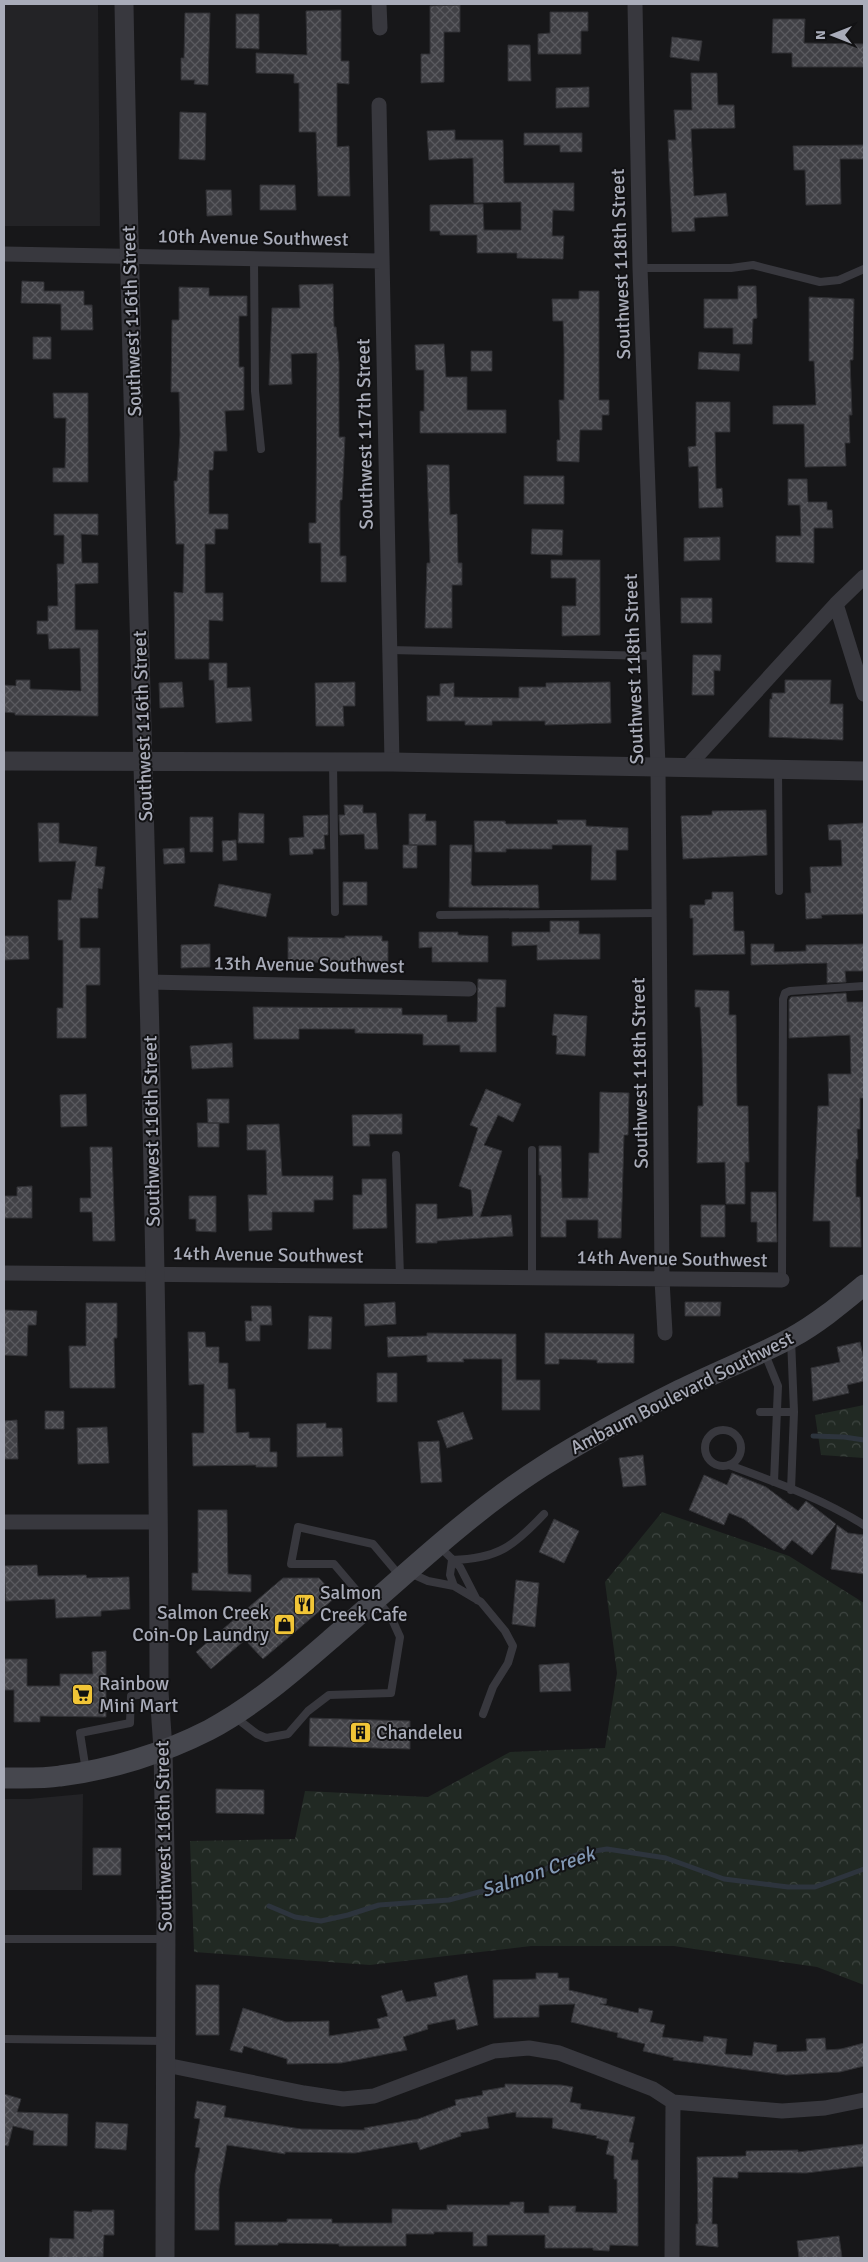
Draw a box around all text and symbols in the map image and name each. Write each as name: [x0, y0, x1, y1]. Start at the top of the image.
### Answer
north arrow: [808, 10, 858, 60]
text: N: [812, 30, 829, 40]
street label: Southwest 118th Street: [606, 168, 636, 360]
street label: 10th Avenue Southwest: [157, 224, 349, 252]
street label: Southwest 116th Street: [117, 225, 147, 417]
street label: Southwest 117th Street: [351, 338, 379, 530]
street label: Southwest 118th Street: [619, 573, 649, 765]
street label: Southwest 116th Street: [128, 630, 158, 822]
street label: 13th Avenue Southwest: [213, 951, 405, 979]
street label: Southwest 118th Street: [626, 977, 654, 1169]
street label: Southwest 116th Street: [138, 1035, 166, 1227]
street label: 14th Avenue Southwest: [172, 1241, 364, 1269]
street label: 14th Avenue Southwest: [576, 1245, 768, 1273]
street label: Ambaum Boulevard Southwest: [566, 1326, 798, 1460]
place label: Salmon Creek Cafe: [320, 1581, 408, 1627]
restaurant icon: Salmon Creek Cafe: [292, 1592, 316, 1616]
place label: Salmon Creek Coin-Op Laundry: [132, 1601, 269, 1647]
shop icon: Salmon Creek Coin-Op Laundry: [273, 1612, 297, 1636]
place label: Rainbow Mini Mart: [99, 1672, 179, 1718]
supermarket icon: Rainbow Mini Mart: [71, 1683, 95, 1707]
building icon: Chandeleu: [348, 1721, 372, 1745]
place label: Chandeleu: [376, 1721, 463, 1745]
street label: Southwest 116th Street: [150, 1740, 178, 1932]
water label: Salmon Creek: [478, 1840, 600, 1903]

